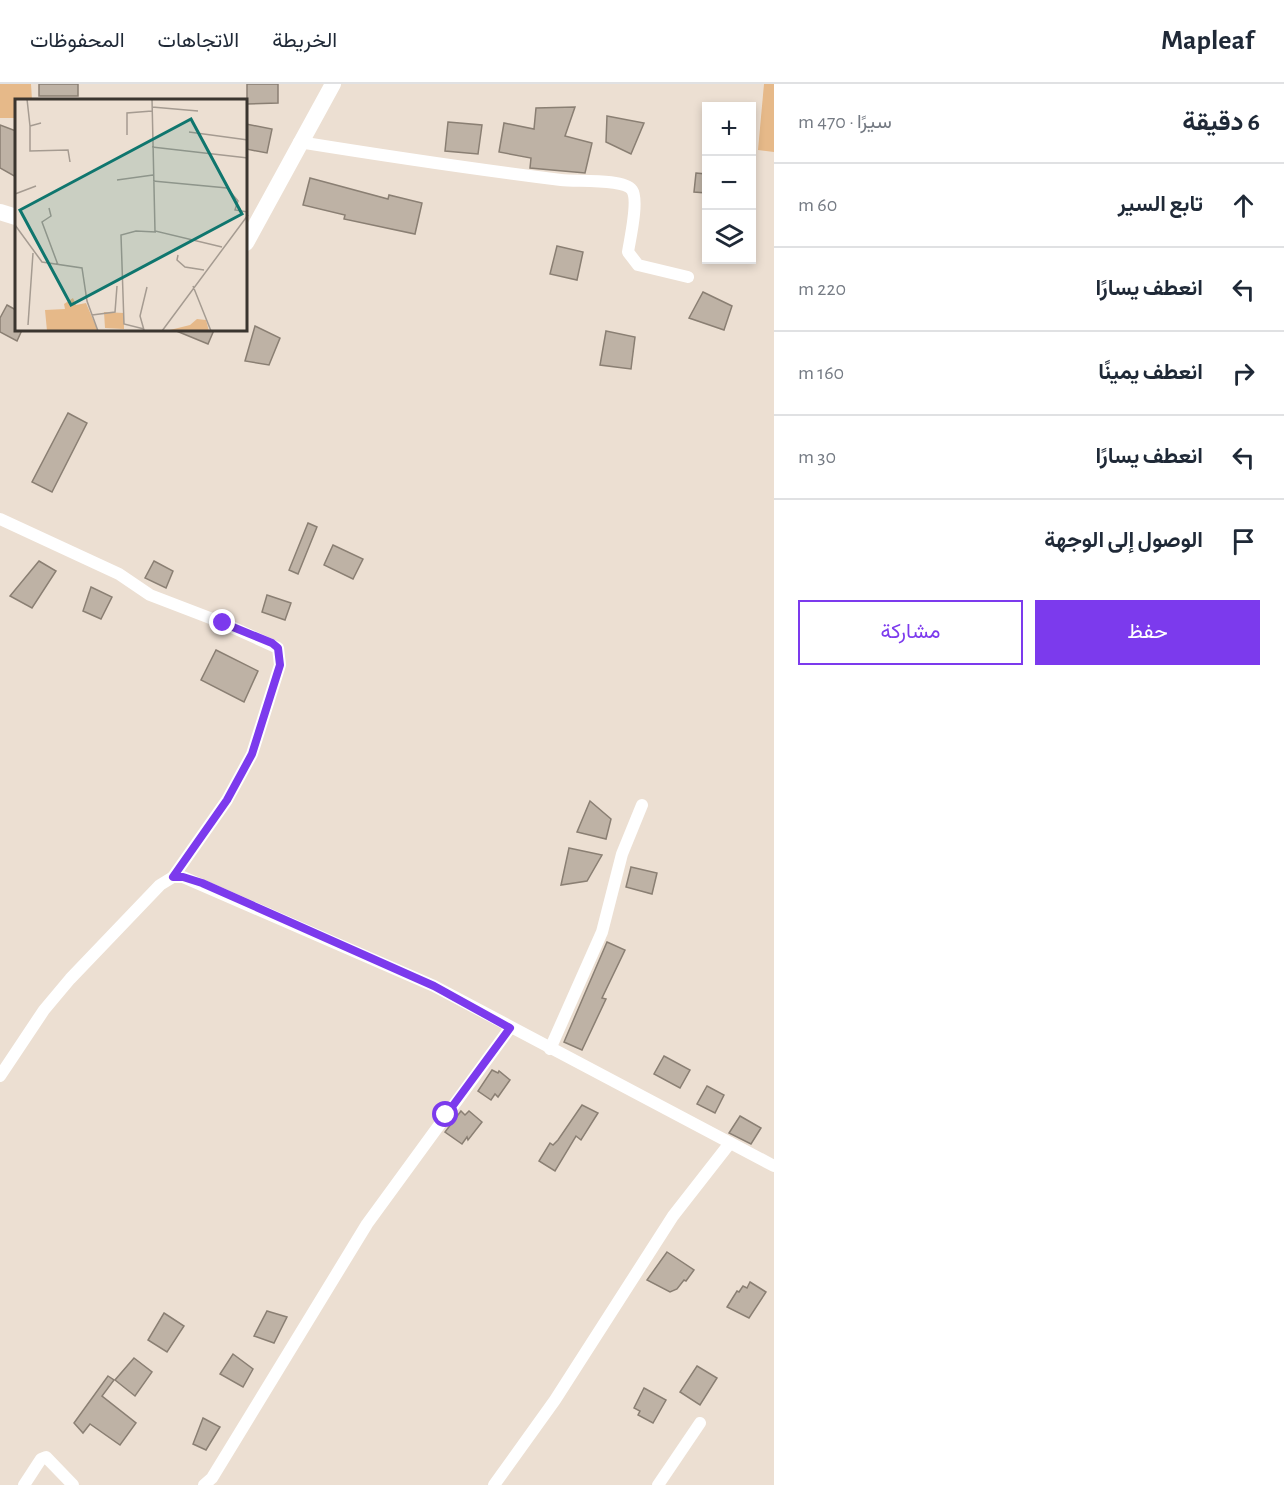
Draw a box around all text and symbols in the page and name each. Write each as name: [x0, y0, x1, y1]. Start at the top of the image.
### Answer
text: Mapleaf: [1161, 27, 1254, 55]
text: المحفوظات: [30, 30, 125, 51]
text: الاتجاهات: [158, 30, 239, 51]
text: الخريطة: [272, 30, 337, 51]
inset map: [15, 99, 248, 332]
map controls: [702, 102, 756, 264]
button: +: [702, 102, 756, 156]
text: 6 دقيقة: [1182, 109, 1260, 135]
text: سيرًا · 470 m: [798, 112, 892, 132]
button: −: [702, 156, 756, 210]
icon: ahead: [1227, 189, 1260, 222]
text: تابع السير: [1118, 193, 1203, 215]
text: 60 m: [798, 195, 837, 215]
button: layers: [702, 210, 756, 264]
icon: left: [1227, 273, 1260, 306]
text: انعطف يسارًا: [1096, 277, 1203, 299]
text: 220 m: [798, 279, 846, 299]
icon: right: [1227, 357, 1260, 390]
text: انعطف يمينًا: [1098, 361, 1203, 383]
text: 160 m: [798, 363, 844, 383]
icon: left: [1227, 441, 1260, 474]
text: انعطف يسارًا: [1096, 445, 1203, 467]
text: 30 m: [798, 447, 836, 467]
icon: arrive: [1227, 525, 1260, 558]
text: الوصول إلى الوجهة: [1044, 529, 1203, 551]
button: مشاركة: [798, 600, 1023, 665]
button: حفظ: [1035, 600, 1260, 665]
route end: [209, 609, 235, 635]
route start: [432, 1101, 458, 1127]

